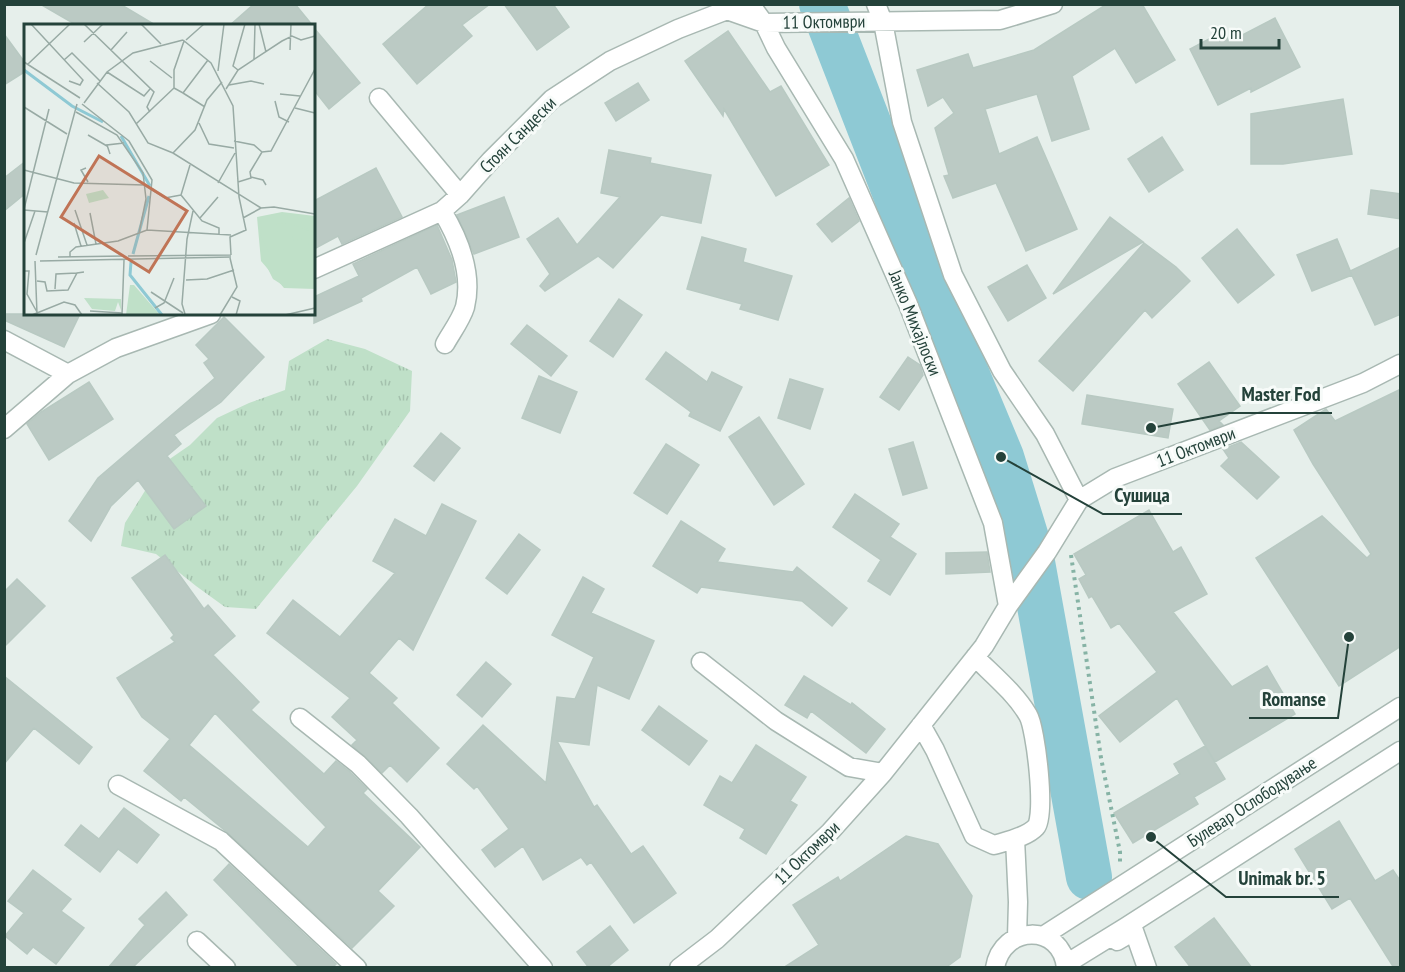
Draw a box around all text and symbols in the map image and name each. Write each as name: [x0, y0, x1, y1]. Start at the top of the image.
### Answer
street label: 11 Октомври: [783, 9, 865, 34]
scale bar: [1201, 12, 1279, 50]
text: 20 m: [1210, 21, 1242, 44]
inset map: [24, 24, 315, 315]
street label: Стоян Сандески: [475, 92, 561, 178]
street label: Јанко Михајлоски: [883, 266, 947, 379]
callout: Master Fod: [1229, 375, 1332, 413]
text: Master Fod: [1241, 381, 1321, 407]
street label: 11 Октомври: [1153, 421, 1238, 472]
callout: Сушица: [1103, 476, 1182, 514]
text: Сушица: [1114, 482, 1170, 508]
callout: Romanse: [1249, 680, 1338, 718]
text: Romanse: [1262, 686, 1326, 712]
street label: Булевар Ослободување: [1183, 751, 1321, 852]
street label: 11 Октомври: [769, 816, 844, 890]
callout: Unimak br. 5: [1226, 859, 1339, 897]
text: Unimak br. 5: [1238, 865, 1326, 891]

